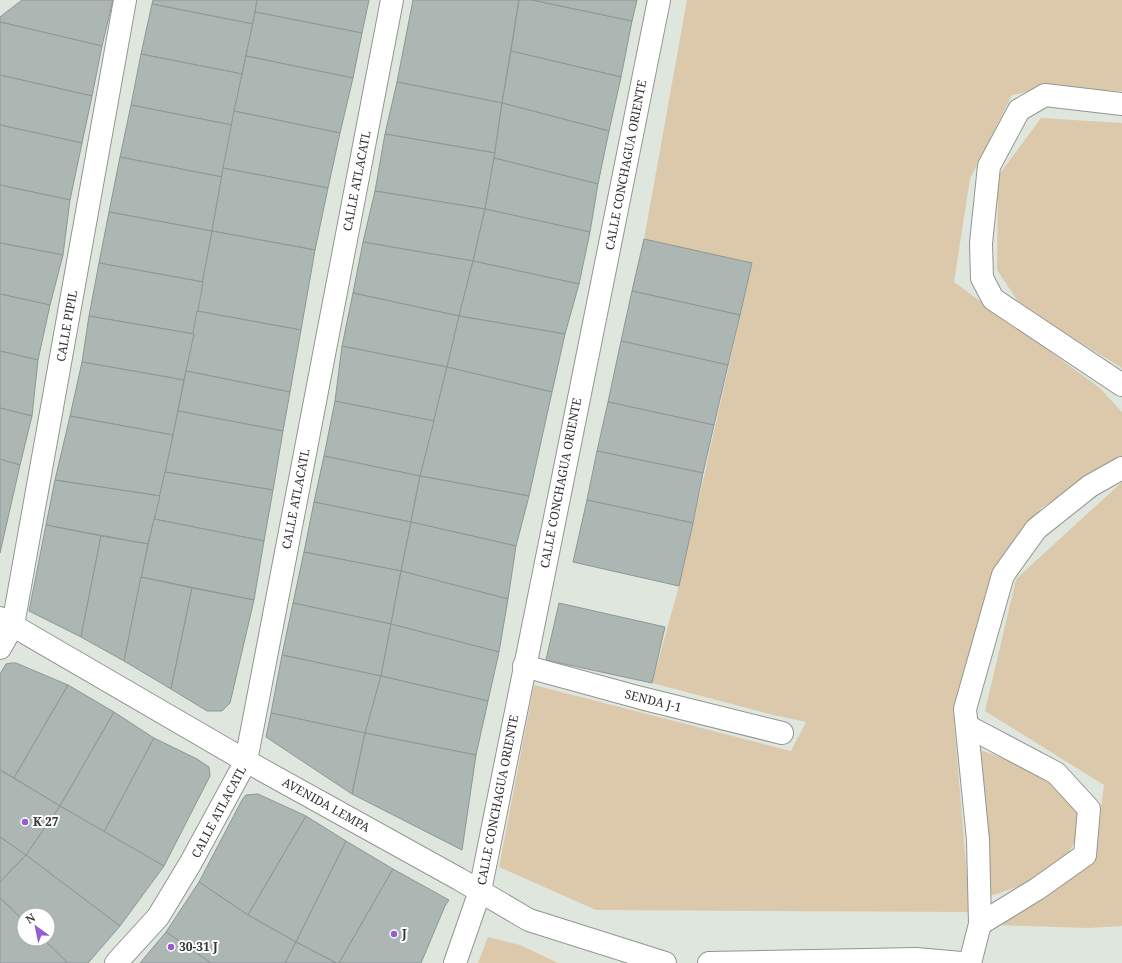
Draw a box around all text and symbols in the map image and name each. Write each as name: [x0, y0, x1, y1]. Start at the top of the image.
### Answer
street label: CALLE CONCHAGUA ORIENTE: [601, 78, 650, 251]
street label: CALLE ATLACATL: [338, 129, 375, 233]
street label: CALLE PIPIL: [52, 289, 81, 363]
street label: CALLE CONCHAGUA ORIENTE: [536, 396, 585, 569]
street label: CALLE ATLACATL: [277, 447, 314, 551]
street label: SENDA J-1: [623, 685, 683, 716]
street label: CALLE CONCHAGUA ORIENTE: [473, 713, 522, 886]
street label: CALLE ATLACATL: [187, 763, 250, 861]
street label: AVENIDA LEMPA: [279, 773, 374, 836]
place label: K 27: [33, 813, 59, 830]
marker: K 27: [20, 817, 30, 827]
north arrow: [16, 907, 56, 947]
text: N: [23, 909, 38, 927]
place label: J: [401, 925, 407, 942]
marker: J: [389, 929, 399, 939]
place label: 30-31 J: [179, 938, 218, 955]
marker: 30-31 J: [166, 942, 176, 952]

